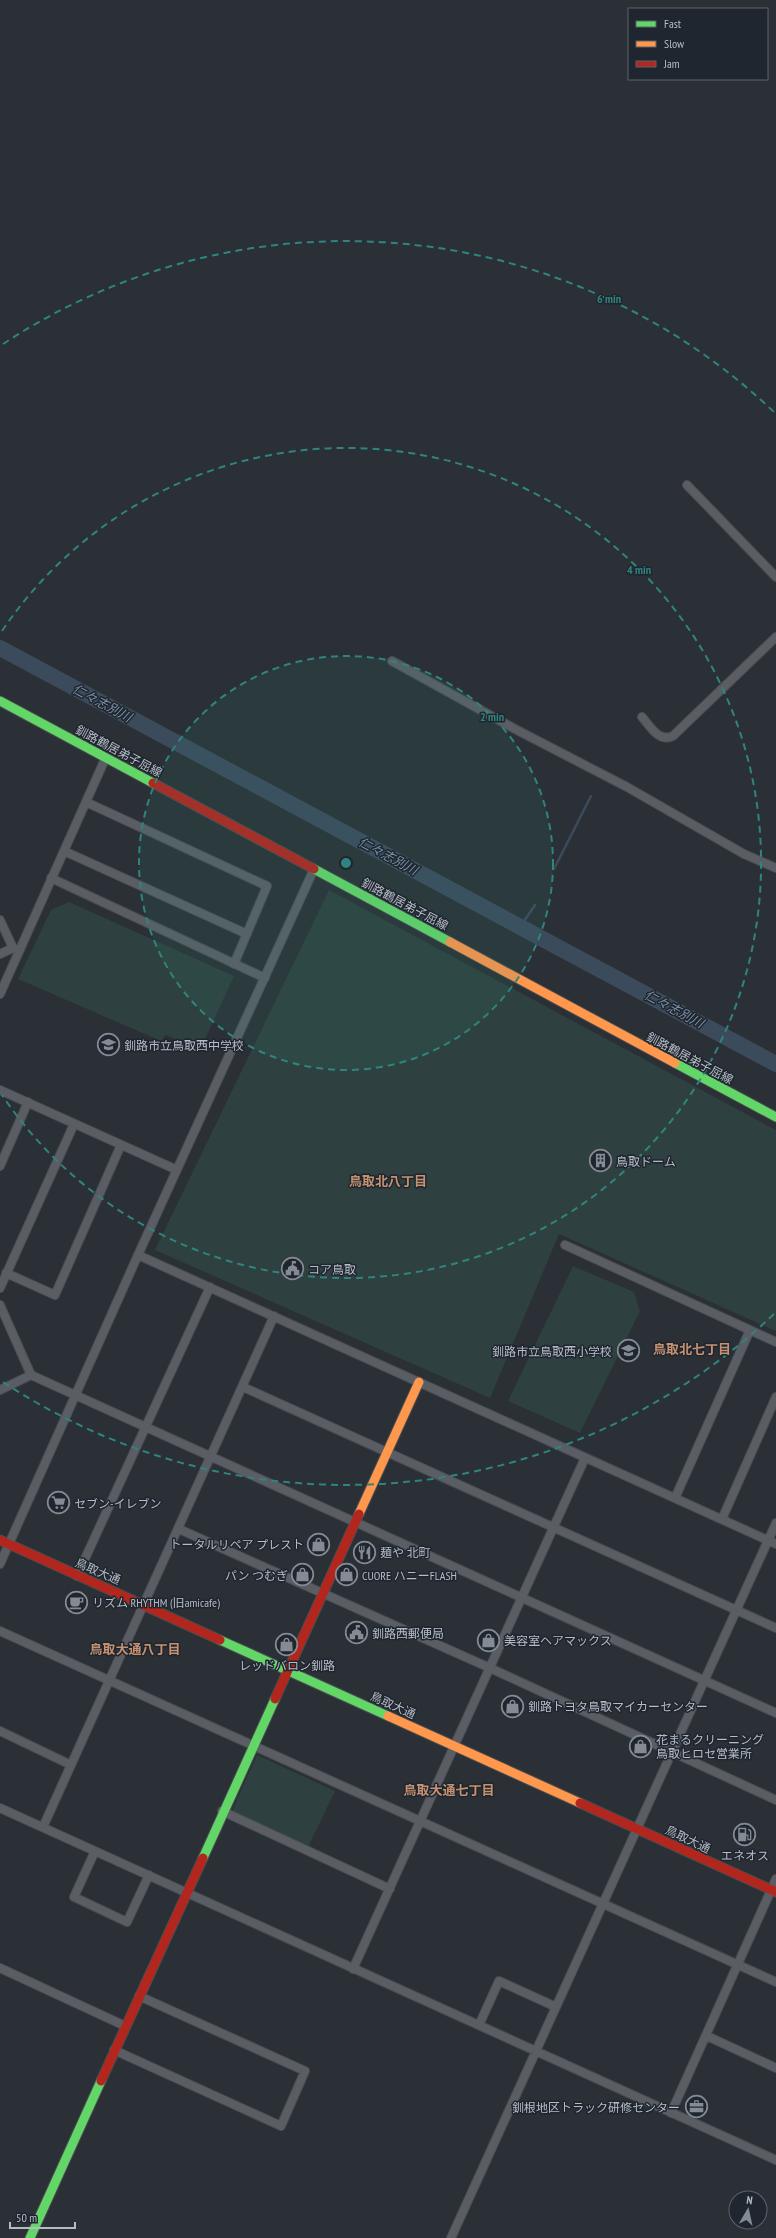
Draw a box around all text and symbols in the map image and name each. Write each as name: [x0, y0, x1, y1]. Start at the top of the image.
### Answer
legend: [628, 8, 768, 80]
text: Fast: [664, 16, 682, 31]
text: Slow: [664, 36, 685, 51]
text: Jam: [663, 56, 680, 71]
text: 6 min: [597, 291, 621, 306]
text: 4 min: [627, 562, 651, 577]
water label: 仁々志別川: [69, 680, 136, 727]
text: 2 min: [480, 709, 504, 724]
street label: 釧路鶴居弟子屈線: [73, 722, 165, 780]
water label: 仁々志別川: [355, 833, 422, 880]
centre of rings: [339, 856, 353, 870]
street label: 釧路鶴居弟子屈線: [359, 875, 451, 933]
water label: 仁々志別川: [641, 986, 708, 1033]
street label: 釧路鶴居弟子屈線: [644, 1029, 736, 1087]
school or university icon: 釧路市立鳥取西中学校: [96, 1032, 122, 1058]
place label: 釧路市立鳥取西中学校: [124, 1038, 244, 1053]
building icon: 鳥取ドーム: [587, 1148, 613, 1174]
place label: 鳥取ドーム: [616, 1154, 676, 1169]
district label: 鳥取北八丁目: [349, 1173, 427, 1190]
public building icon: コア鳥取: [279, 1256, 305, 1282]
place label: コア鳥取: [308, 1262, 356, 1277]
school or university icon: 釧路市立鳥取西小学校: [615, 1338, 641, 1364]
district label: 鳥取北七丁目: [653, 1341, 731, 1358]
place label: 釧路市立鳥取西小学校: [492, 1344, 612, 1359]
supermarket icon: セブン-イレブン: [46, 1490, 72, 1516]
place label: セブン-イレブン: [74, 1496, 162, 1511]
shop icon: トータルリペア プレスト: [306, 1531, 332, 1557]
place label: トータルリペア プレスト: [169, 1537, 304, 1552]
restaurant icon: 麺や 北町: [352, 1539, 378, 1565]
place label: 麺や 北町: [380, 1545, 431, 1560]
street label: 鳥取大通: [73, 1555, 123, 1587]
shop icon: パン つむぎ: [290, 1562, 316, 1588]
shop icon: CUORE ハニーFLASH: [333, 1562, 359, 1588]
place label: パン つむぎ: [225, 1568, 288, 1583]
place label: CUORE ハニーFLASH: [362, 1568, 457, 1583]
cafe icon: リズム RHYTHM (旧amicafe): [63, 1589, 89, 1615]
place label: リズム RHYTHM (旧amicafe): [92, 1595, 220, 1610]
public building icon: 釧路西郵便局: [343, 1620, 369, 1646]
place label: 釧路西郵便局: [372, 1626, 444, 1641]
shop icon: 美容室ヘアマックス: [476, 1627, 502, 1653]
shop icon: レッドバロン釧路: [274, 1631, 300, 1657]
place label: 美容室ヘアマックス: [504, 1633, 612, 1648]
district label: 鳥取大通八丁目: [89, 1641, 181, 1658]
place label: レッドバロン釧路: [239, 1658, 335, 1673]
street label: 鳥取大通: [368, 1688, 418, 1722]
shop icon: 釧路トヨタ鳥取マイカーセンター: [499, 1693, 525, 1719]
place label: 釧路トヨタ鳥取マイカーセンター: [528, 1699, 708, 1714]
place label: 花まるクリーニング 鳥取ヒロセ営業所: [656, 1732, 764, 1761]
shop icon: 花まるクリーニング 鳥取ヒロセ営業所: [627, 1733, 653, 1759]
district label: 鳥取大通七丁目: [403, 1782, 495, 1799]
fuel station icon: エネオス: [732, 1821, 758, 1847]
street label: 鳥取大通: [663, 1822, 713, 1856]
place label: エネオス: [721, 1848, 769, 1863]
office icon: 釧根地区トラック研修センター: [683, 2094, 709, 2120]
place label: 釧根地区トラック研修センター: [512, 2100, 680, 2115]
north arrow: [728, 2190, 768, 2230]
text: N: [746, 2193, 754, 2208]
scale bar: [10, 2204, 75, 2230]
text: 50 m: [16, 2210, 37, 2225]

